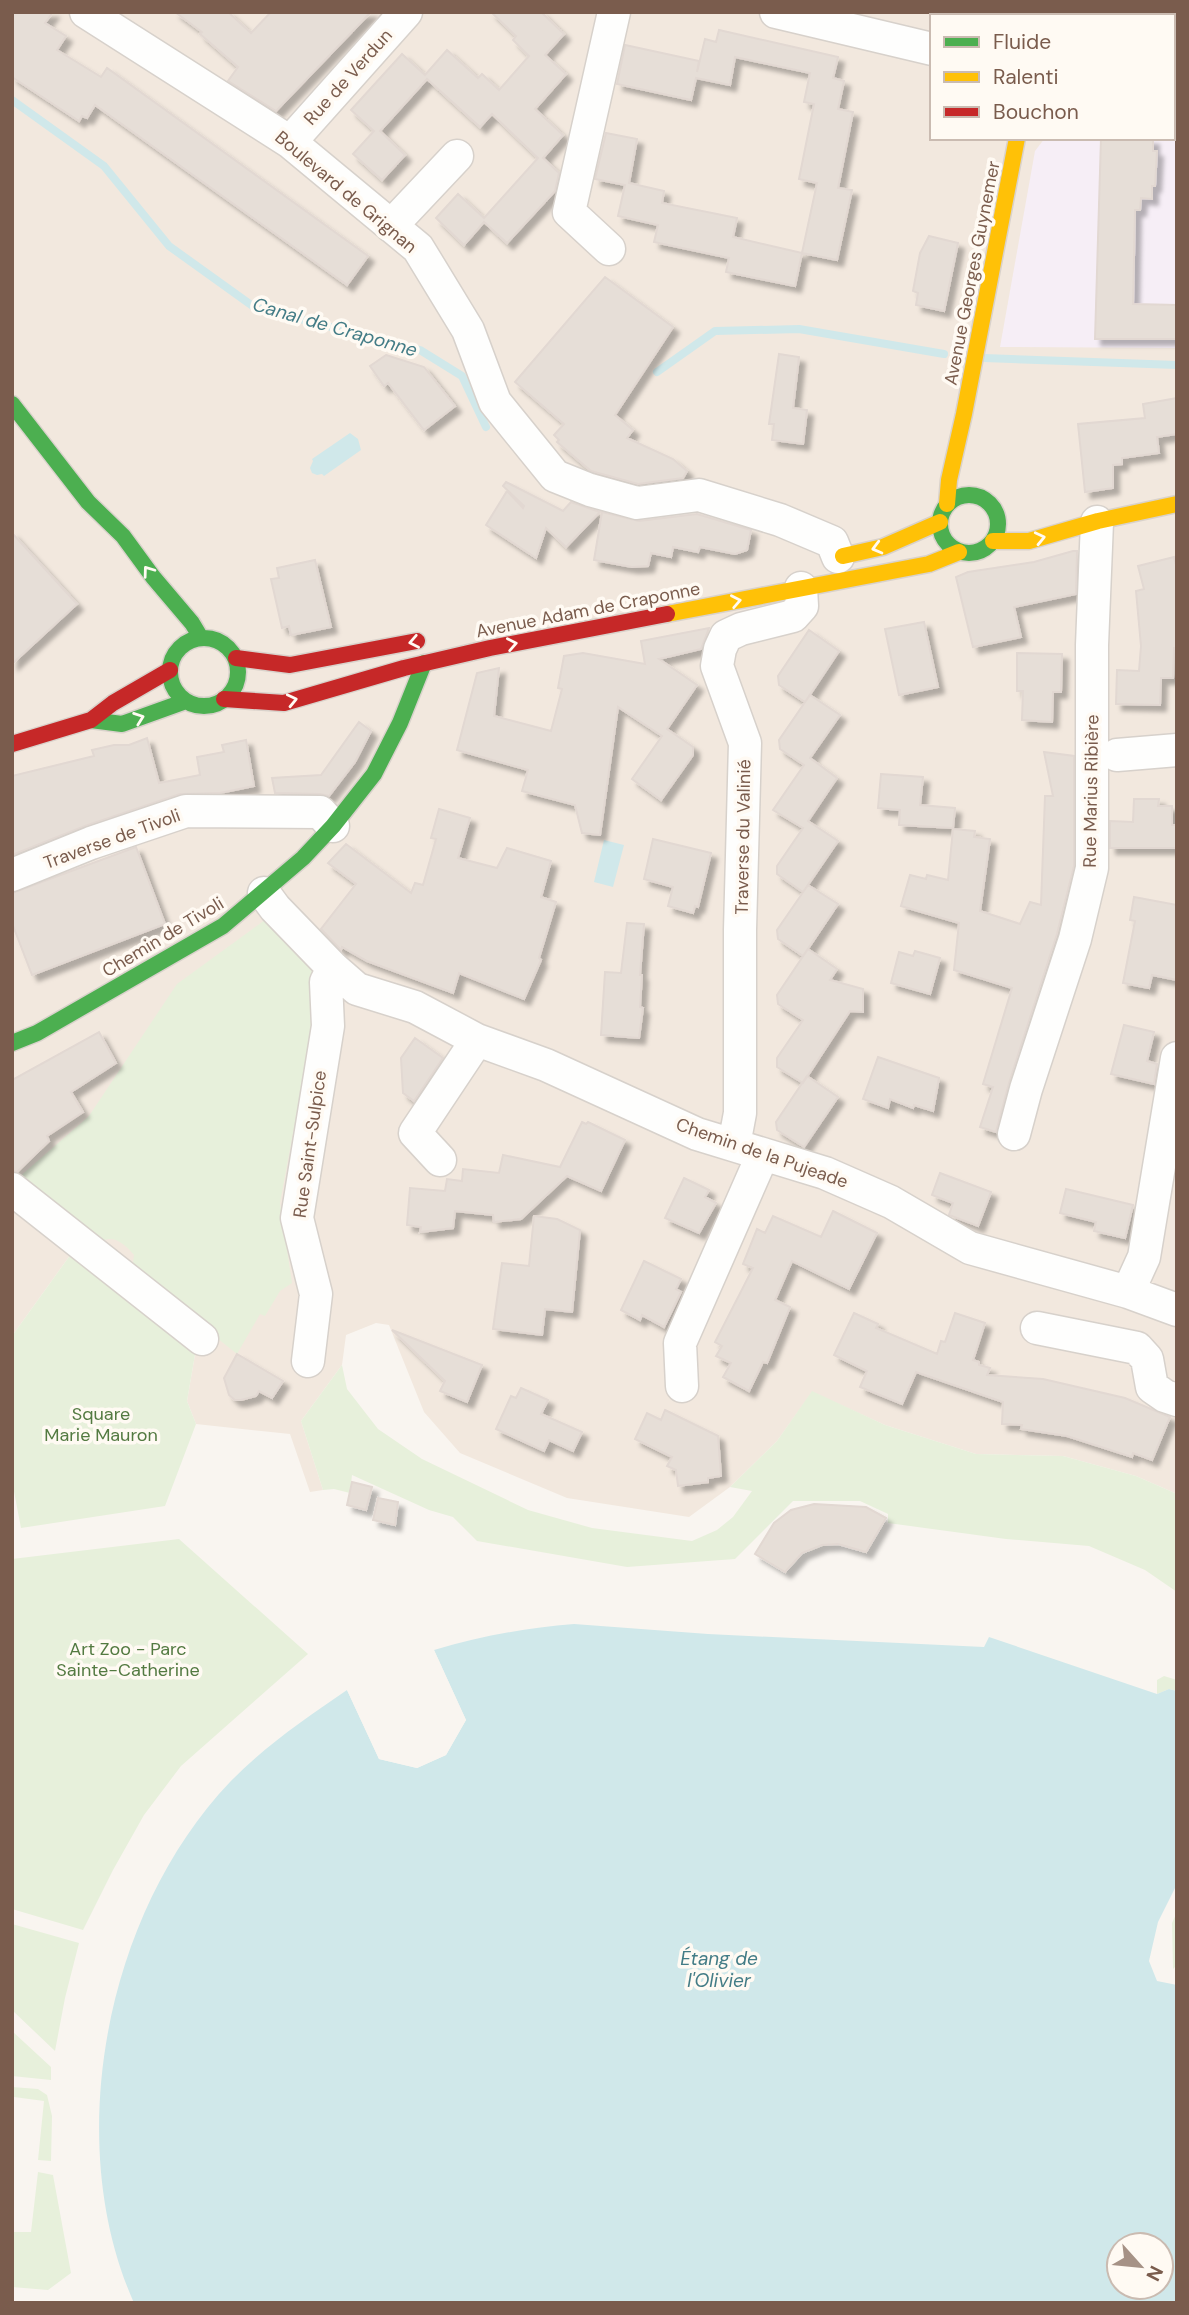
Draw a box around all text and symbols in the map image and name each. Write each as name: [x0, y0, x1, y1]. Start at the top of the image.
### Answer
legend: [930, 14, 1175, 140]
street label: Rue de Verdun: [298, 24, 398, 130]
text: Fluide: [993, 28, 1051, 56]
text: Ralenti: [993, 63, 1059, 91]
text: Bouchon: [993, 98, 1079, 126]
street label: Boulevard de Grignan: [270, 125, 422, 259]
street label: Avenue Georges Guynemer: [938, 158, 1006, 387]
water label: Canal de Craponne: [250, 292, 420, 363]
one-way arrow: [1034, 532, 1046, 546]
one-way arrow: [871, 540, 883, 554]
one-way arrow: [144, 566, 156, 578]
street label: Avenue Adam de Craponne: [474, 576, 702, 644]
one-way arrow: [730, 594, 742, 609]
one-way arrow: [408, 634, 420, 649]
one-way arrow: [506, 637, 518, 652]
one-way arrow: [286, 694, 298, 708]
one-way arrow: [133, 712, 145, 726]
street label: Rue Marius Ribière: [1078, 714, 1104, 868]
street label: Traverse du Valinié: [730, 759, 756, 915]
street label: Traverse de Tivoli: [40, 803, 184, 875]
street label: Chemin de Tivoli: [98, 891, 228, 983]
street label: Rue Saint-Sulpice: [288, 1069, 332, 1219]
street label: Chemin de la Pujeade: [673, 1112, 851, 1194]
park label: Square Marie Mauron: [44, 1402, 158, 1447]
park label: Art Zoo - Parc Sainte-Catherine: [56, 1637, 200, 1682]
water label: Étang de l'Olivier: [680, 1946, 758, 1993]
north arrow: [1105, 2231, 1175, 2301]
text: N: [1140, 2262, 1169, 2285]

